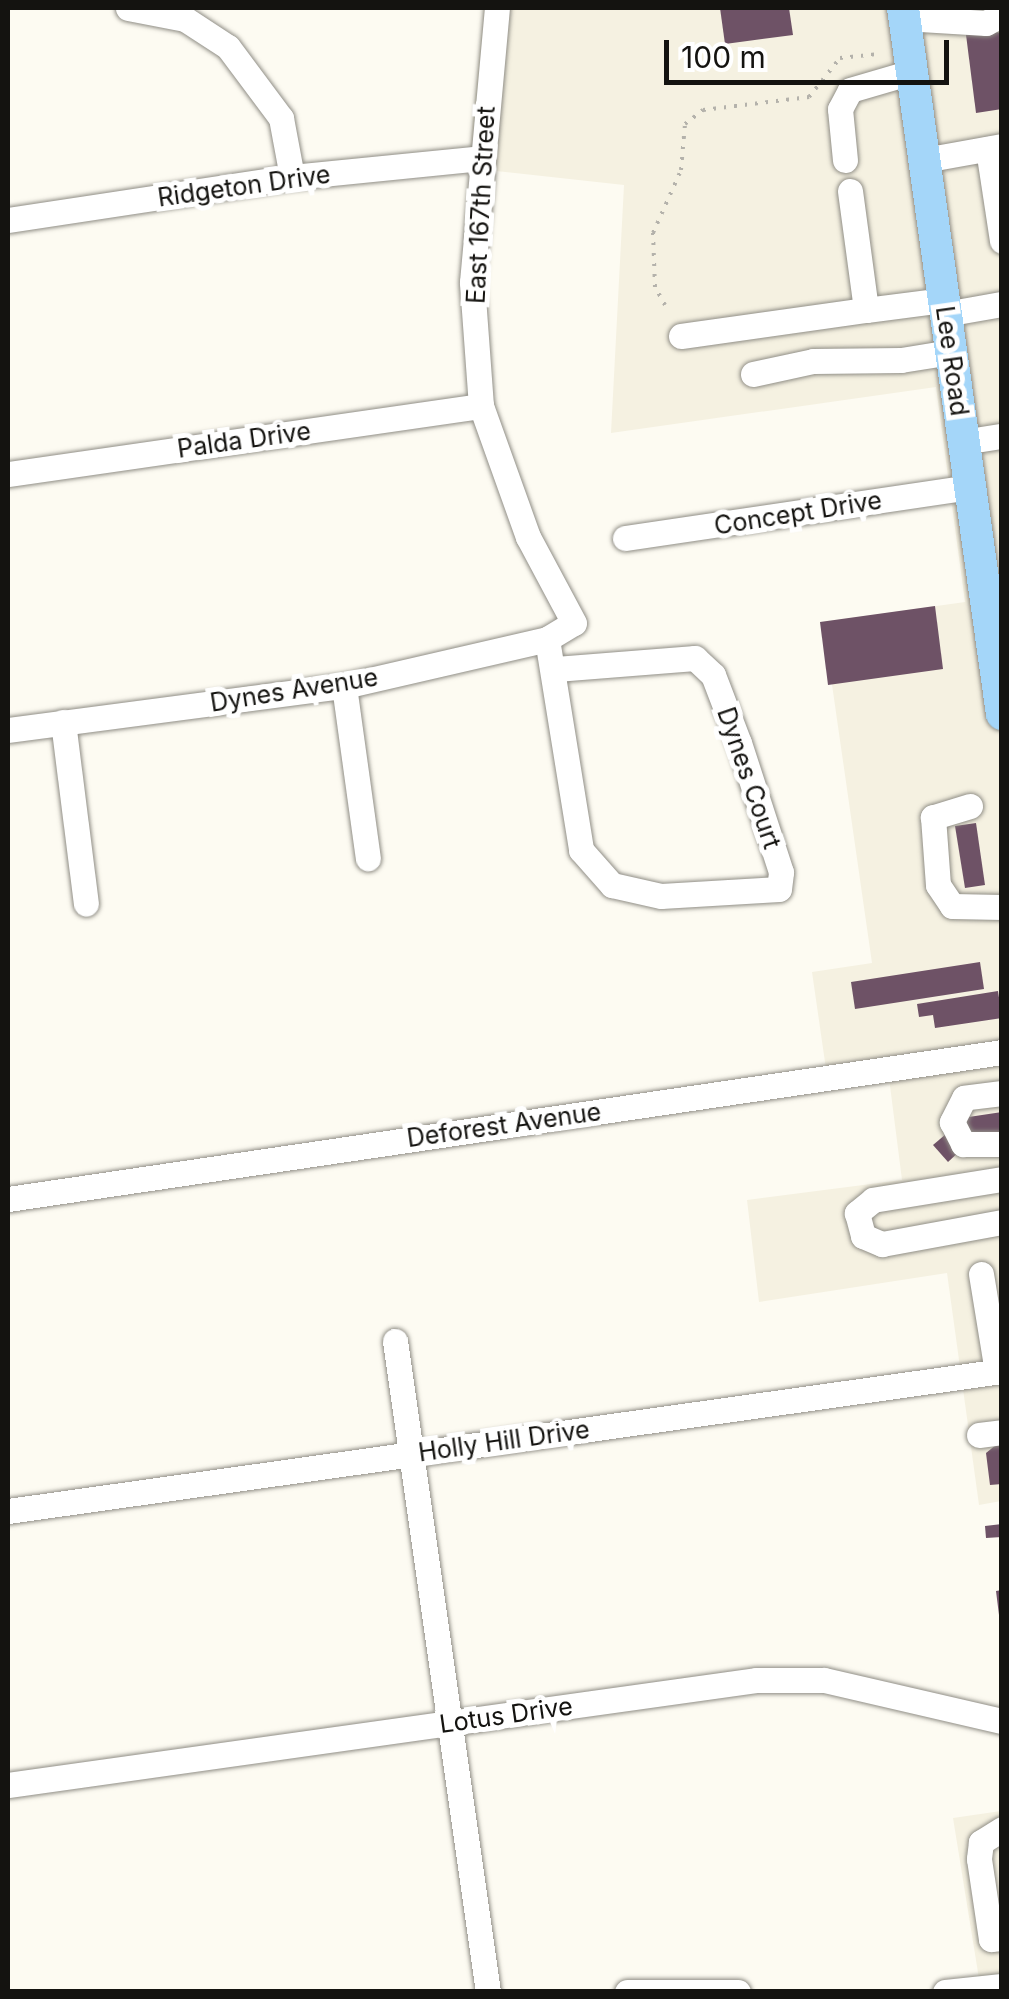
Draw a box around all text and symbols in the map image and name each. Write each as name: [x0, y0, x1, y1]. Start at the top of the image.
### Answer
scale bar: [669, 20, 954, 82]
text: 100 m: [681, 39, 766, 75]
street label: East 167th Street: [461, 105, 501, 305]
street label: Ridgeton Drive: [156, 159, 332, 213]
street label: Lee Road: [929, 304, 975, 418]
street label: Palda Drive: [175, 416, 313, 464]
street label: Concept Drive: [712, 485, 884, 541]
street label: Dynes Avenue: [208, 662, 380, 718]
street label: Dynes Court: [711, 703, 787, 853]
street label: Deforest Avenue: [405, 1097, 603, 1153]
street label: Holly Hill Drive: [416, 1414, 592, 1468]
street label: Lotus Drive: [437, 1691, 575, 1739]

